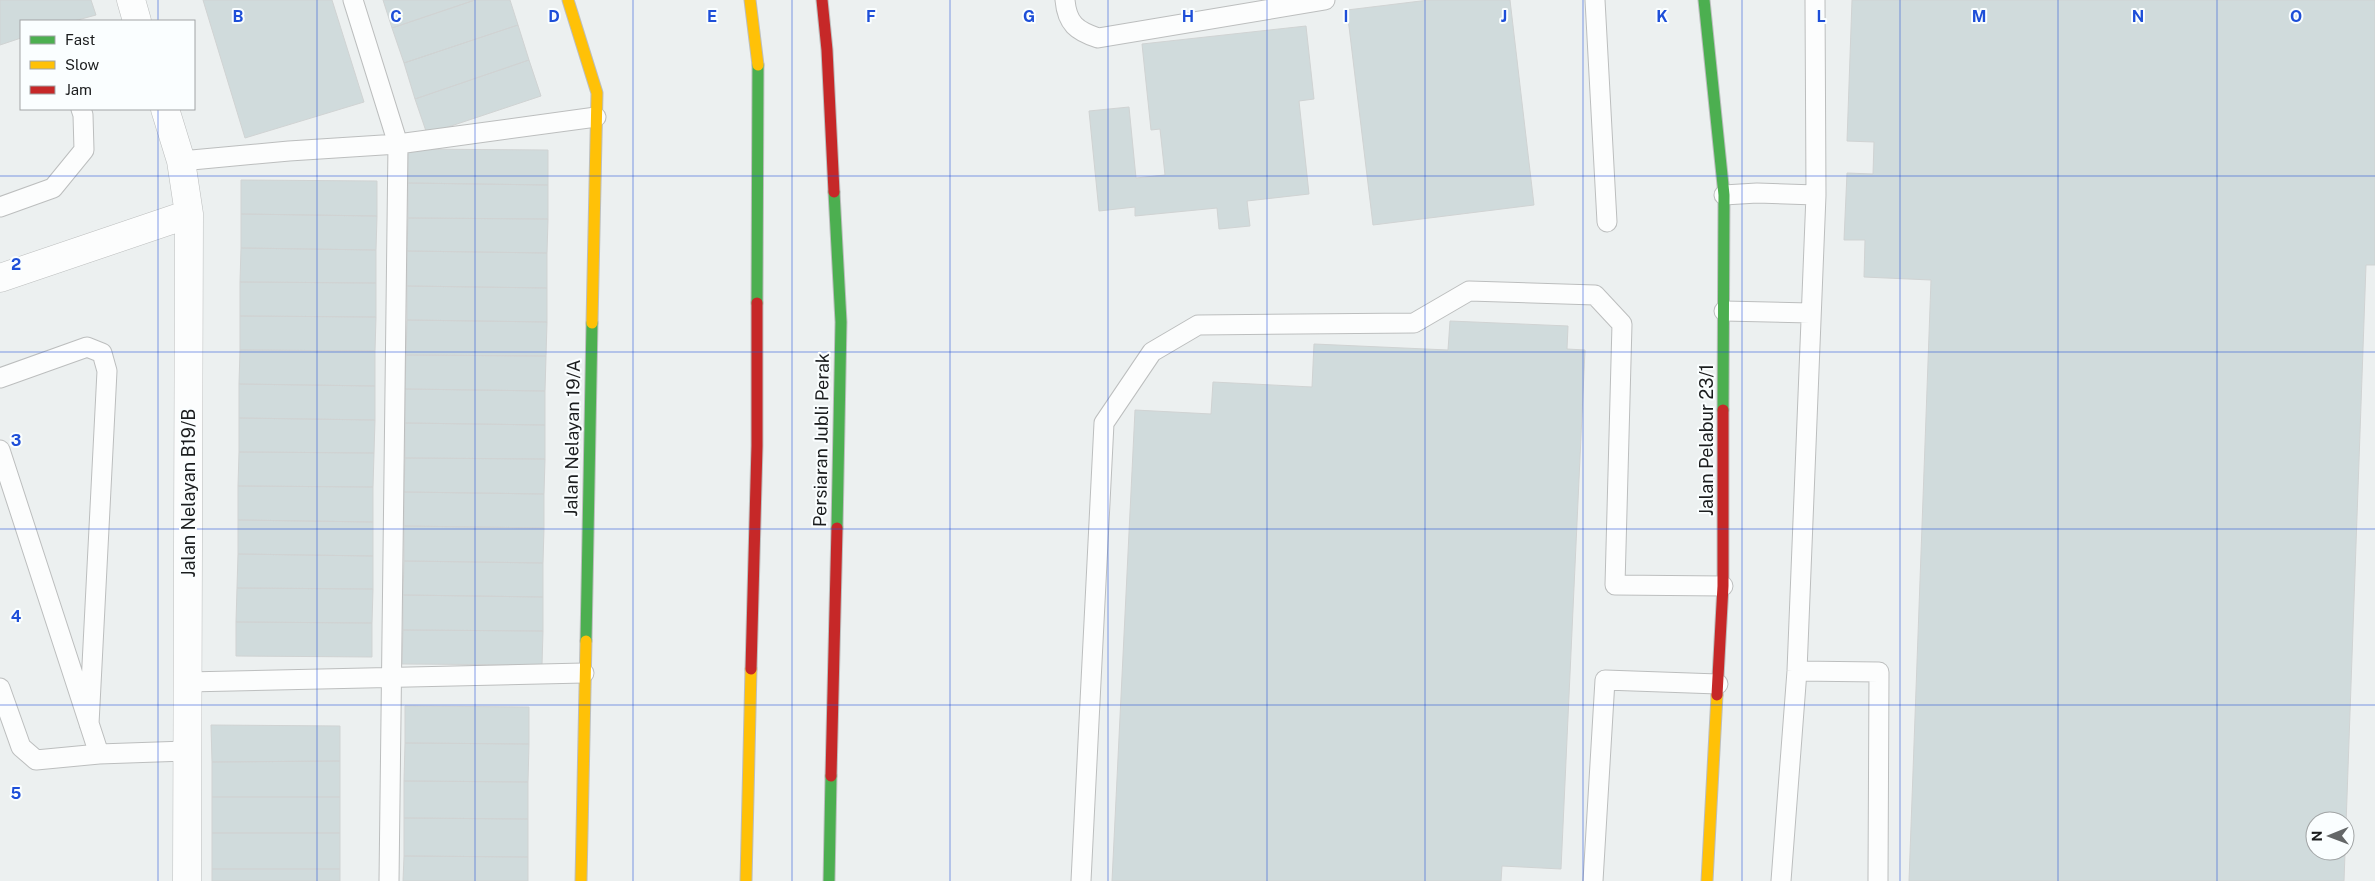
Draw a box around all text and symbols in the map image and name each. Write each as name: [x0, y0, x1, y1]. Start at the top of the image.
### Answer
text: B: [233, 7, 244, 26]
text: C: [390, 7, 402, 26]
text: D: [548, 7, 560, 26]
text: E: [707, 7, 717, 26]
text: F: [866, 7, 876, 26]
text: G: [1023, 7, 1035, 26]
text: H: [1182, 7, 1194, 26]
text: I: [1344, 7, 1348, 26]
text: J: [1501, 7, 1507, 26]
text: K: [1656, 7, 1668, 26]
text: L: [1816, 7, 1826, 26]
text: M: [1972, 7, 1986, 26]
text: N: [2132, 7, 2144, 26]
text: O: [2290, 7, 2302, 26]
legend: [20, 20, 195, 110]
text: Fast: [65, 31, 95, 48]
text: Slow: [65, 56, 100, 73]
text: Jam: [65, 81, 92, 98]
text: 2: [11, 255, 21, 274]
street label: Persiaran Jubli Perak: [809, 353, 833, 527]
street label: Jalan Nelayan 19/A: [560, 359, 584, 517]
street label: Jalan Pelabur 23/1: [1696, 364, 1717, 516]
street label: Jalan Nelayan B19/B: [178, 409, 199, 577]
text: 3: [11, 431, 21, 450]
text: 4: [11, 607, 22, 626]
text: 5: [11, 784, 22, 803]
north arrow: [2305, 811, 2355, 861]
text: N: [2309, 831, 2325, 842]

